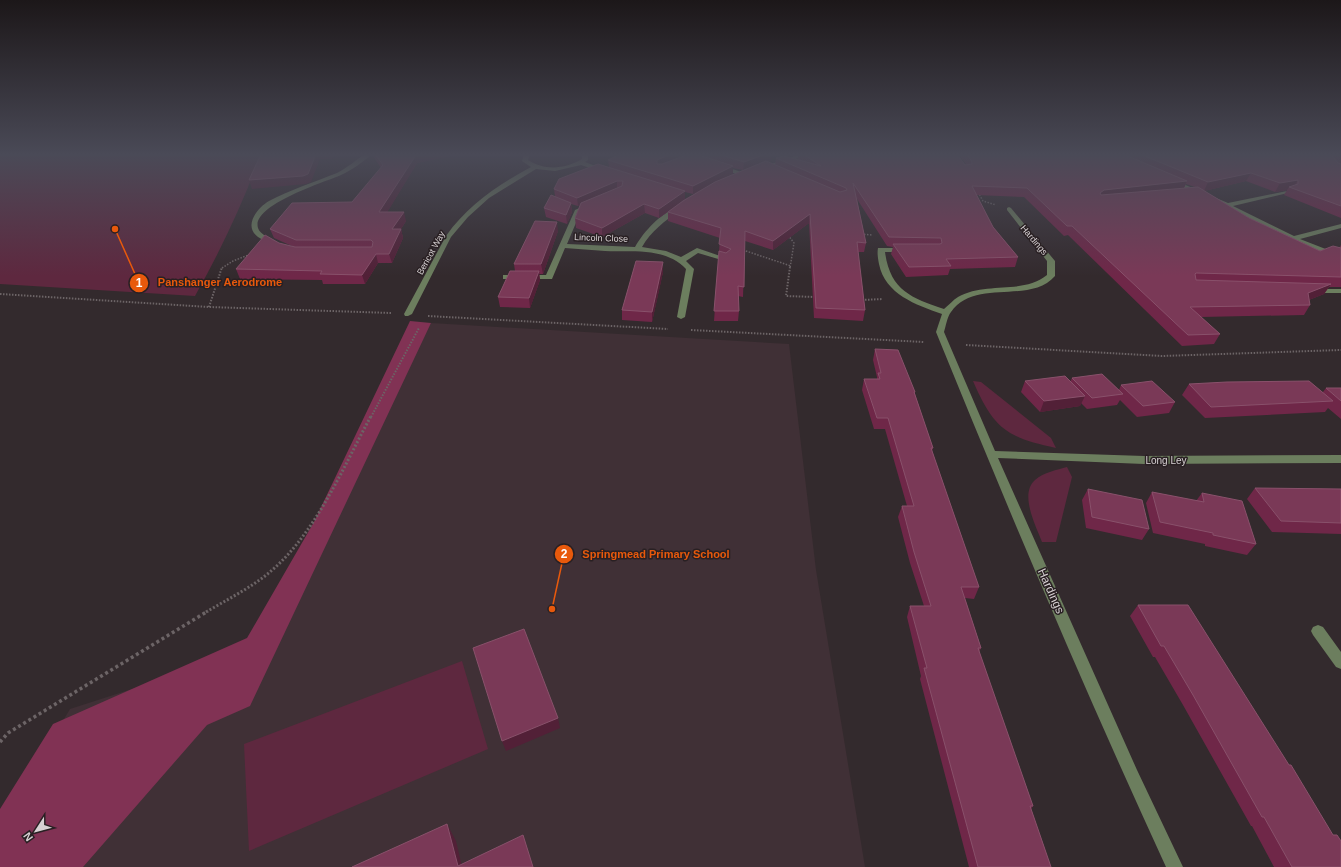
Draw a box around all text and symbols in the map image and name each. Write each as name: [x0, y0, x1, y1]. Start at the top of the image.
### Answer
street label: Hardings: [1019, 223, 1050, 257]
street label: Bericot Way: [415, 229, 447, 276]
street label: Lincoln Close: [574, 232, 628, 244]
callout: Panshanger Aerodrome: [129, 271, 290, 294]
text: 1: [136, 276, 143, 290]
text: Panshanger Aerodrome: [158, 276, 282, 288]
street label: Long Ley: [1145, 455, 1187, 466]
callout: Springmead Primary School: [554, 542, 737, 565]
text: 2: [561, 547, 568, 561]
text: Springmead Primary School: [582, 548, 730, 560]
street label: Hardings: [1035, 566, 1067, 616]
north arrow: [16, 811, 56, 851]
text: N: [21, 830, 35, 844]

